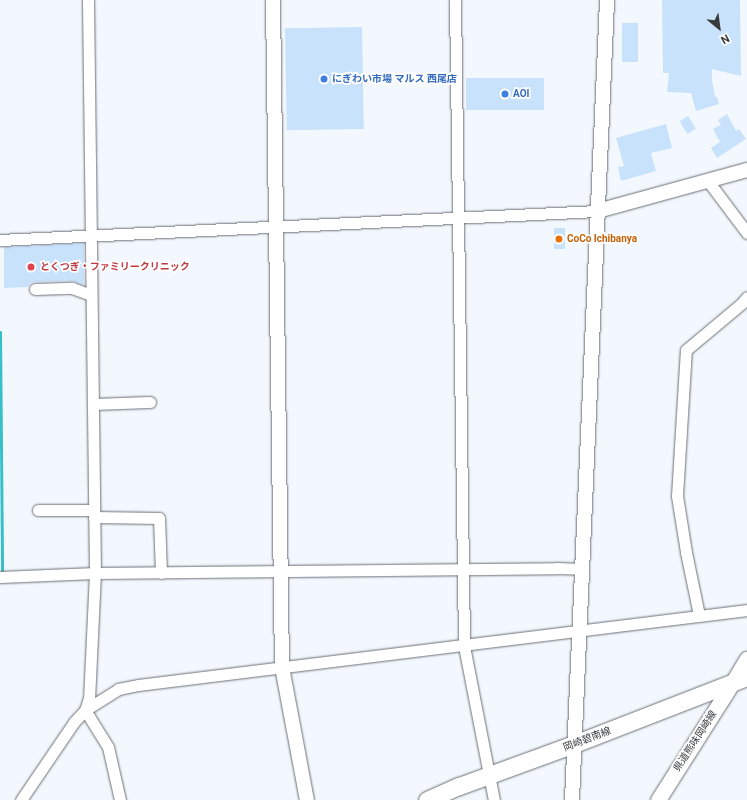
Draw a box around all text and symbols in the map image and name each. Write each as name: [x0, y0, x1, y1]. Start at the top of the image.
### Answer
north arrow: [699, 8, 739, 48]
text: N: [719, 31, 732, 46]
place label: にぎわい市場 マルス 西尾店: [332, 73, 457, 85]
marker: にぎわい市場 マルス 西尾店: [319, 74, 329, 84]
place label: AOI: [513, 88, 529, 100]
marker: AOI: [500, 89, 510, 99]
place label: CoCo Ichibanya: [567, 233, 637, 245]
marker: CoCo Ichibanya: [554, 234, 564, 244]
marker: とくつぎ・ファミリークリニック: [25, 261, 37, 273]
place label: とくつぎ・ファミリークリニック: [40, 261, 190, 273]
street label: 県道熊味岡崎線: [671, 708, 719, 774]
street label: 岡崎碧南線: [562, 724, 612, 754]

